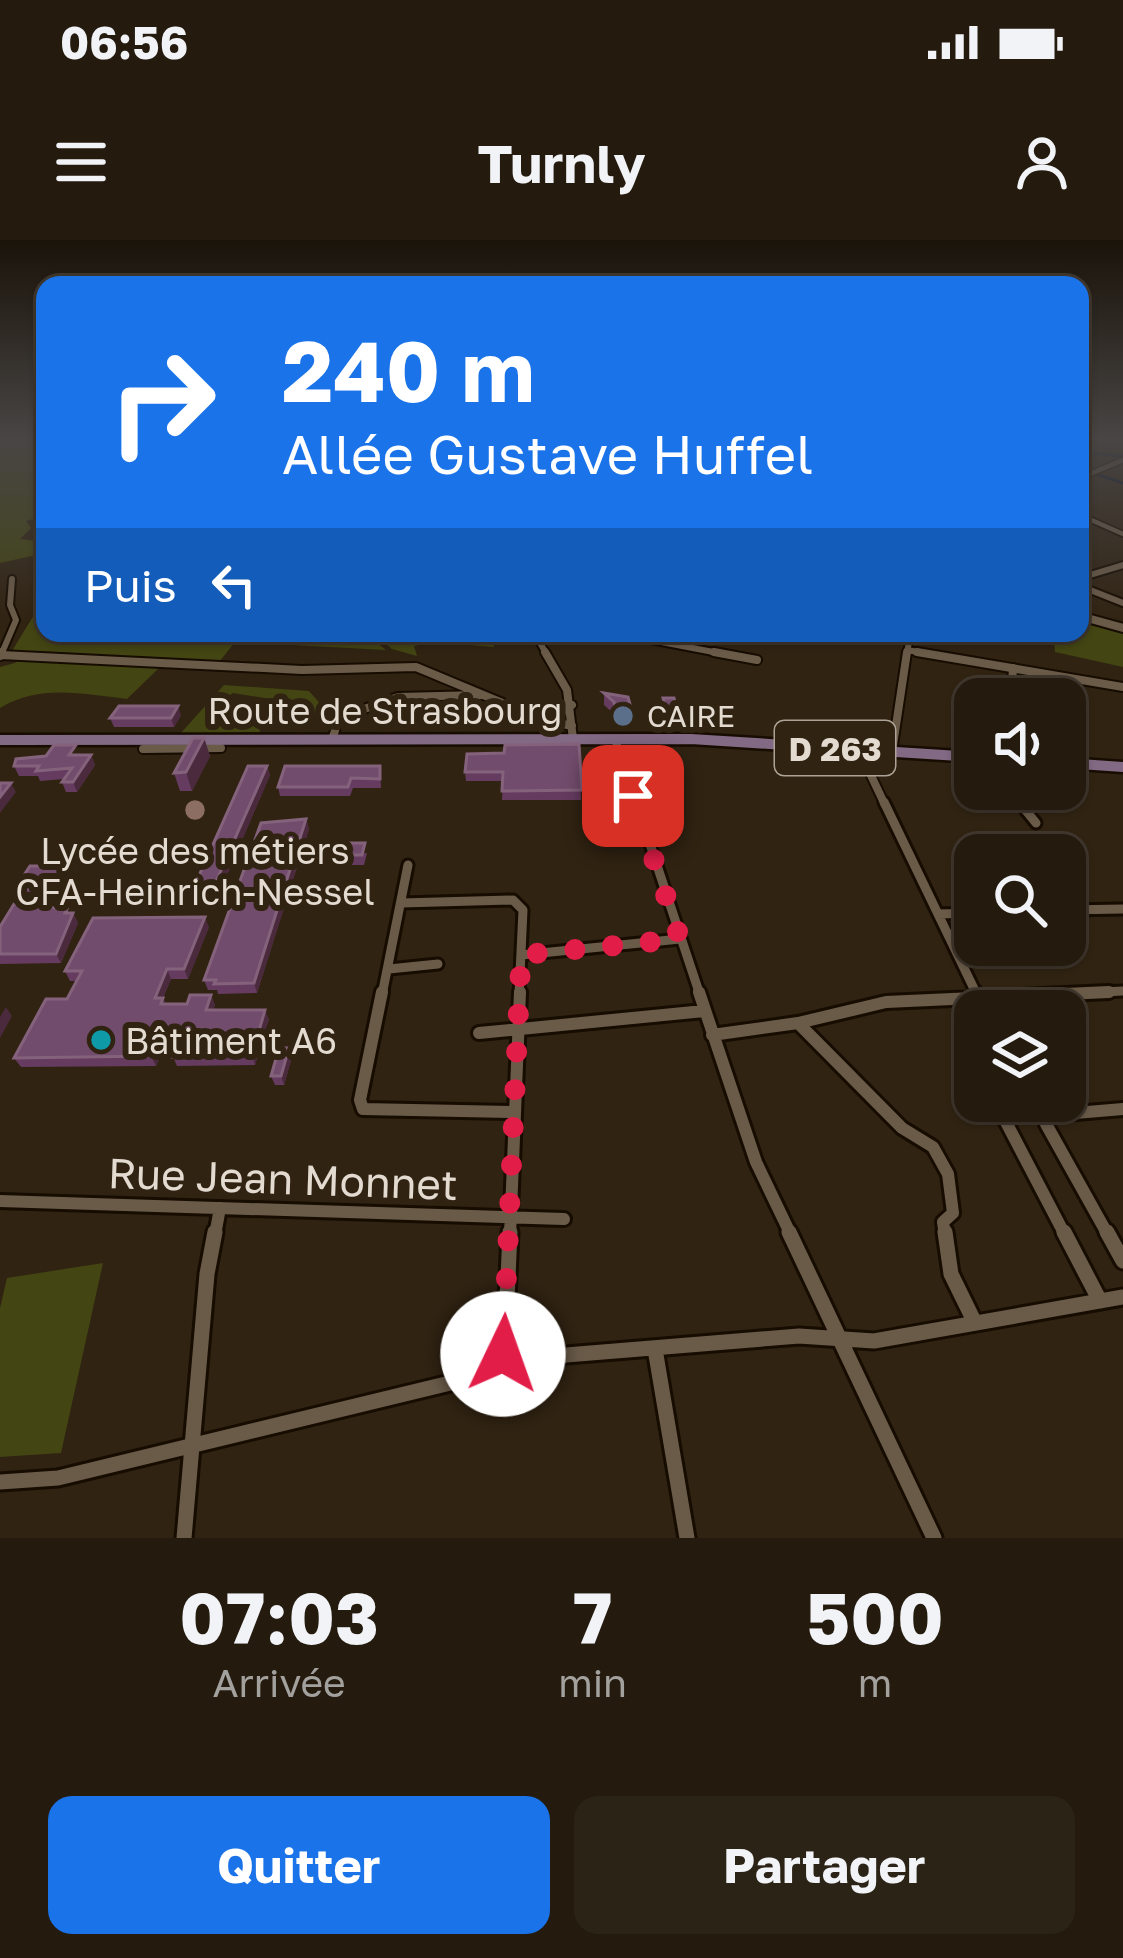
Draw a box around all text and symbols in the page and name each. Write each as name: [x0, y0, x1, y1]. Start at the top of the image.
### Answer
text: 06:56: [60, 15, 188, 69]
icon: menu: [48, 129, 114, 195]
icon: person: [1009, 129, 1075, 195]
text: Turnly: [477, 130, 646, 195]
text: 240 m: [282, 320, 535, 420]
icon: right: [84, 324, 240, 480]
text: Allée Gustave Huffel: [282, 421, 813, 486]
icon: left: [201, 552, 267, 618]
text: Puis: [84, 558, 177, 612]
map controls: [954, 678, 1086, 1122]
button: sound: [954, 678, 1086, 810]
street label: Route de Strasbourg: [208, 689, 562, 732]
place label: CAIRE: [647, 698, 735, 734]
marker: CAIRE: [610, 703, 636, 729]
road number: D 263: [775, 721, 895, 775]
pin: [582, 745, 684, 847]
icon: arrive: [600, 763, 666, 829]
marker: Lycée des métiers CFA-Heinrich-Nessel: [182, 797, 208, 823]
place label: Lycée des métiers CFA-Heinrich-Nessel: [15, 829, 375, 913]
button: search: [954, 834, 1086, 966]
button: layers: [954, 990, 1086, 1122]
place label: Bâtiment A6: [125, 1019, 337, 1062]
marker: Bâtiment A6: [88, 1027, 114, 1053]
street label: Rue Jean Monnet: [107, 1147, 459, 1209]
position arrow: [440, 1291, 566, 1417]
text: 07:03: [179, 1573, 379, 1660]
text: 7: [573, 1573, 612, 1660]
text: 500: [806, 1573, 944, 1660]
text: Arrivée: [212, 1659, 346, 1706]
text: min: [558, 1659, 627, 1706]
text: m: [858, 1659, 892, 1706]
button: Quitter: [48, 1796, 550, 1934]
button: Partager: [574, 1796, 1075, 1934]

